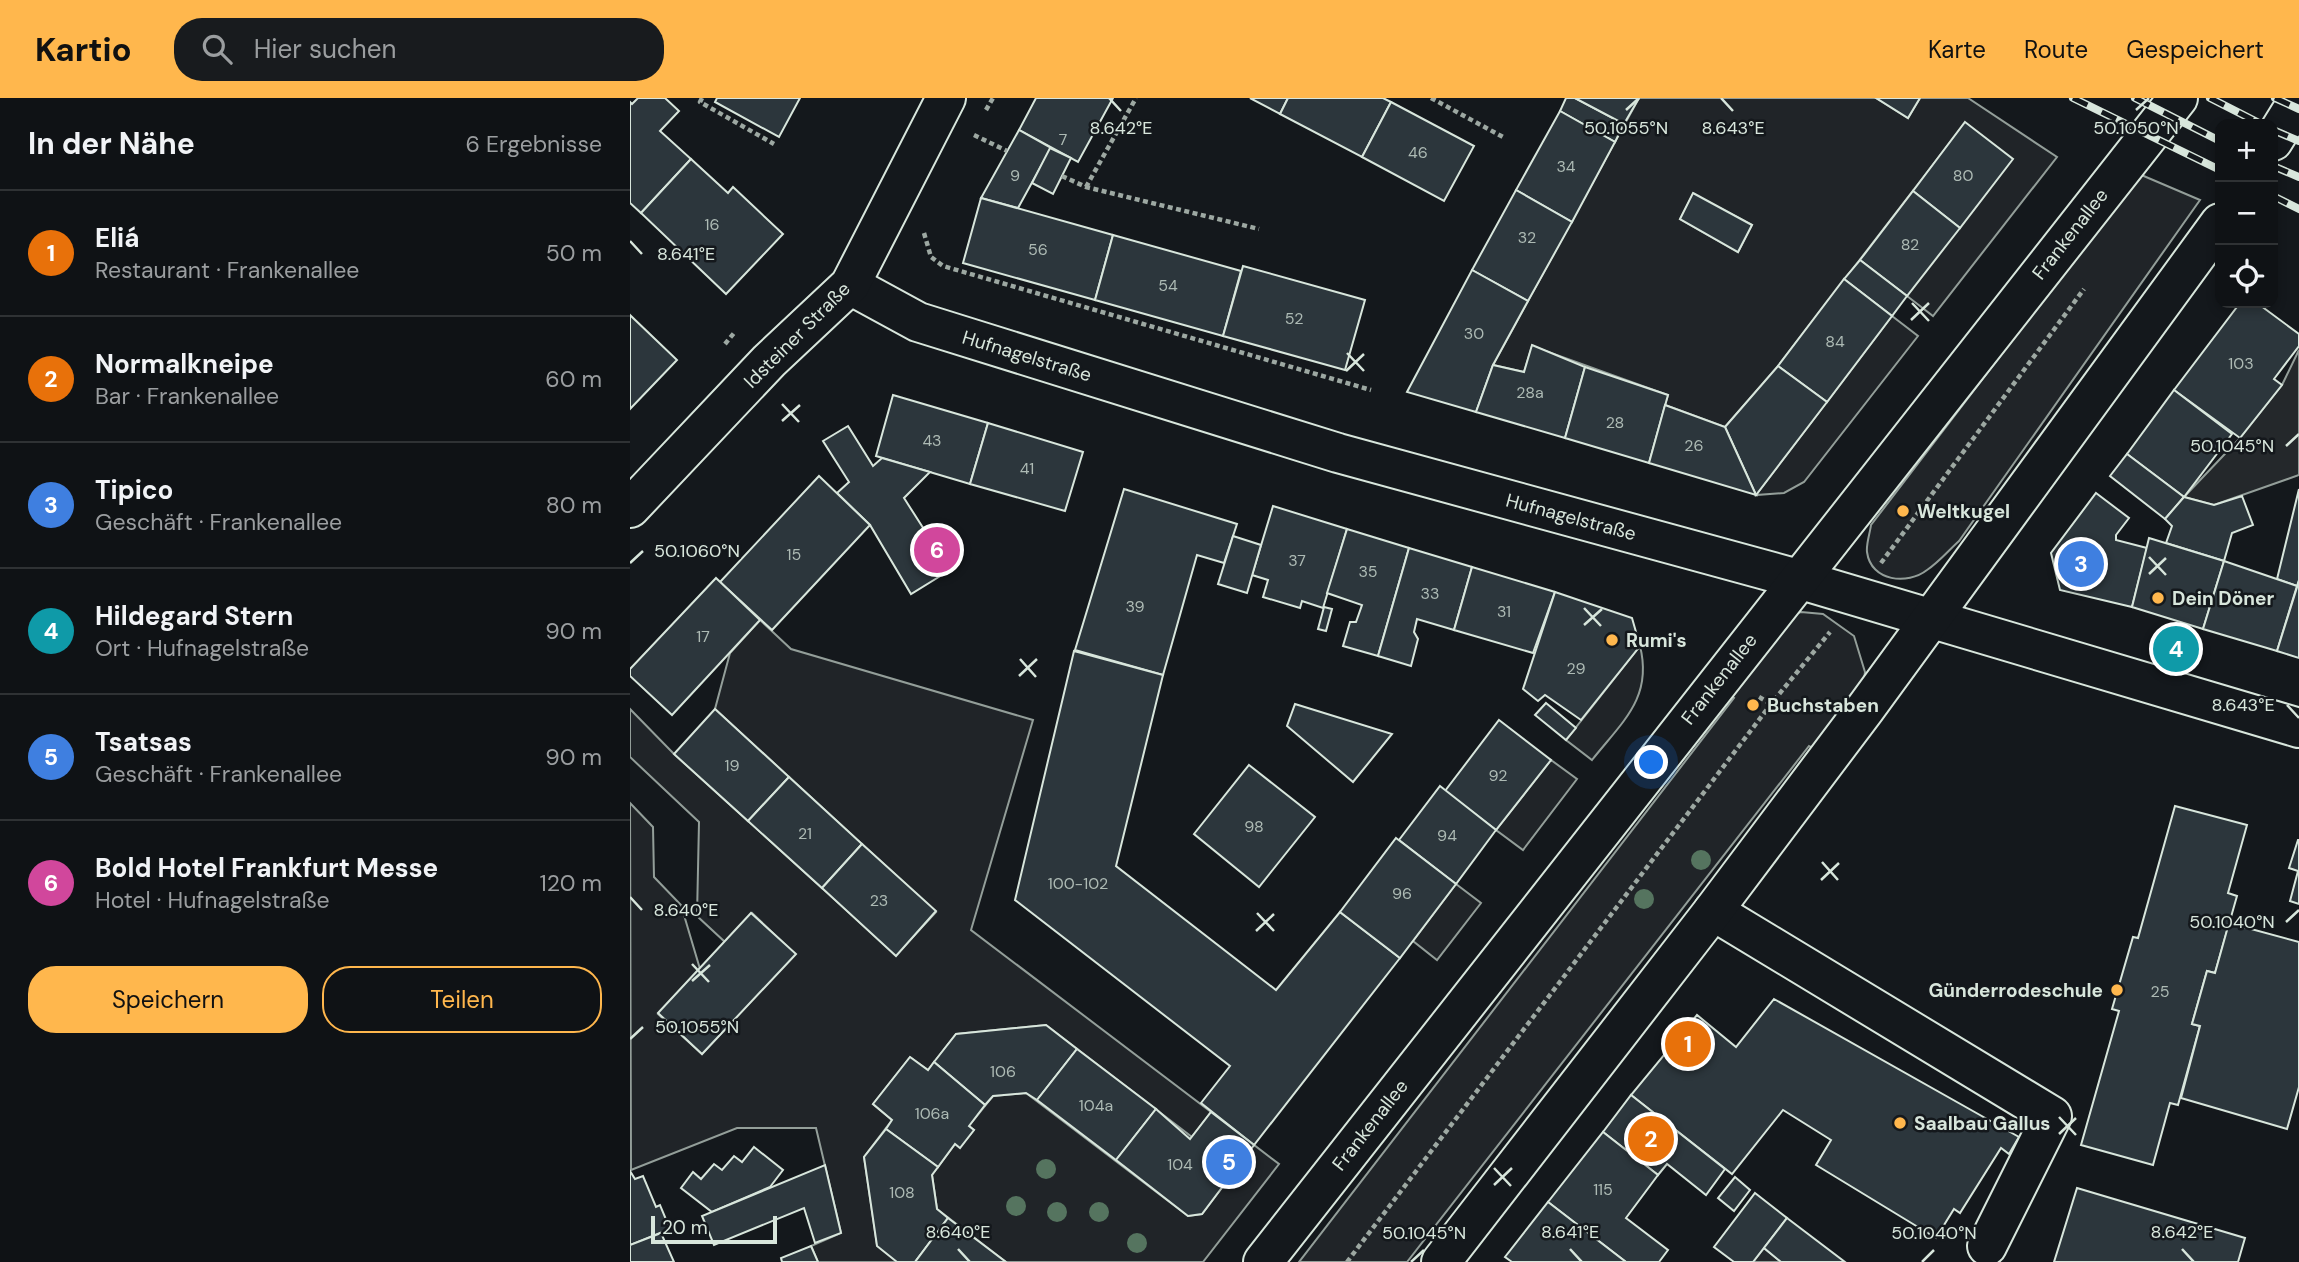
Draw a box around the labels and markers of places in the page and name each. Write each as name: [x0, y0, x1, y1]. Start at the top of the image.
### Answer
place label: Weltkugel: [1917, 499, 2010, 524]
marker: Weltkugel: [1895, 503, 1911, 519]
pin: 6: [914, 524, 960, 576]
pin: 3: [2058, 538, 2104, 590]
place label: Dein Döner: [2172, 586, 2274, 611]
marker: Dein Döner: [2150, 590, 2166, 606]
pin: 4: [2153, 623, 2199, 675]
place label: Rumi's: [1626, 628, 1687, 653]
marker: Rumi's: [1604, 632, 1620, 648]
place label: Buchstaben: [1767, 693, 1879, 718]
marker: Buchstaben: [1745, 697, 1761, 713]
place label: Günderrodeschule: [1928, 978, 2103, 1003]
marker: Günderrodeschule: [2109, 982, 2125, 998]
pin: 1: [1665, 1018, 1711, 1070]
place label: Saalbau Gallus: [1914, 1111, 2050, 1136]
pin: 2: [1628, 1113, 1674, 1165]
marker: Saalbau Gallus: [1892, 1115, 1908, 1131]
pin: 5: [1206, 1136, 1252, 1188]

